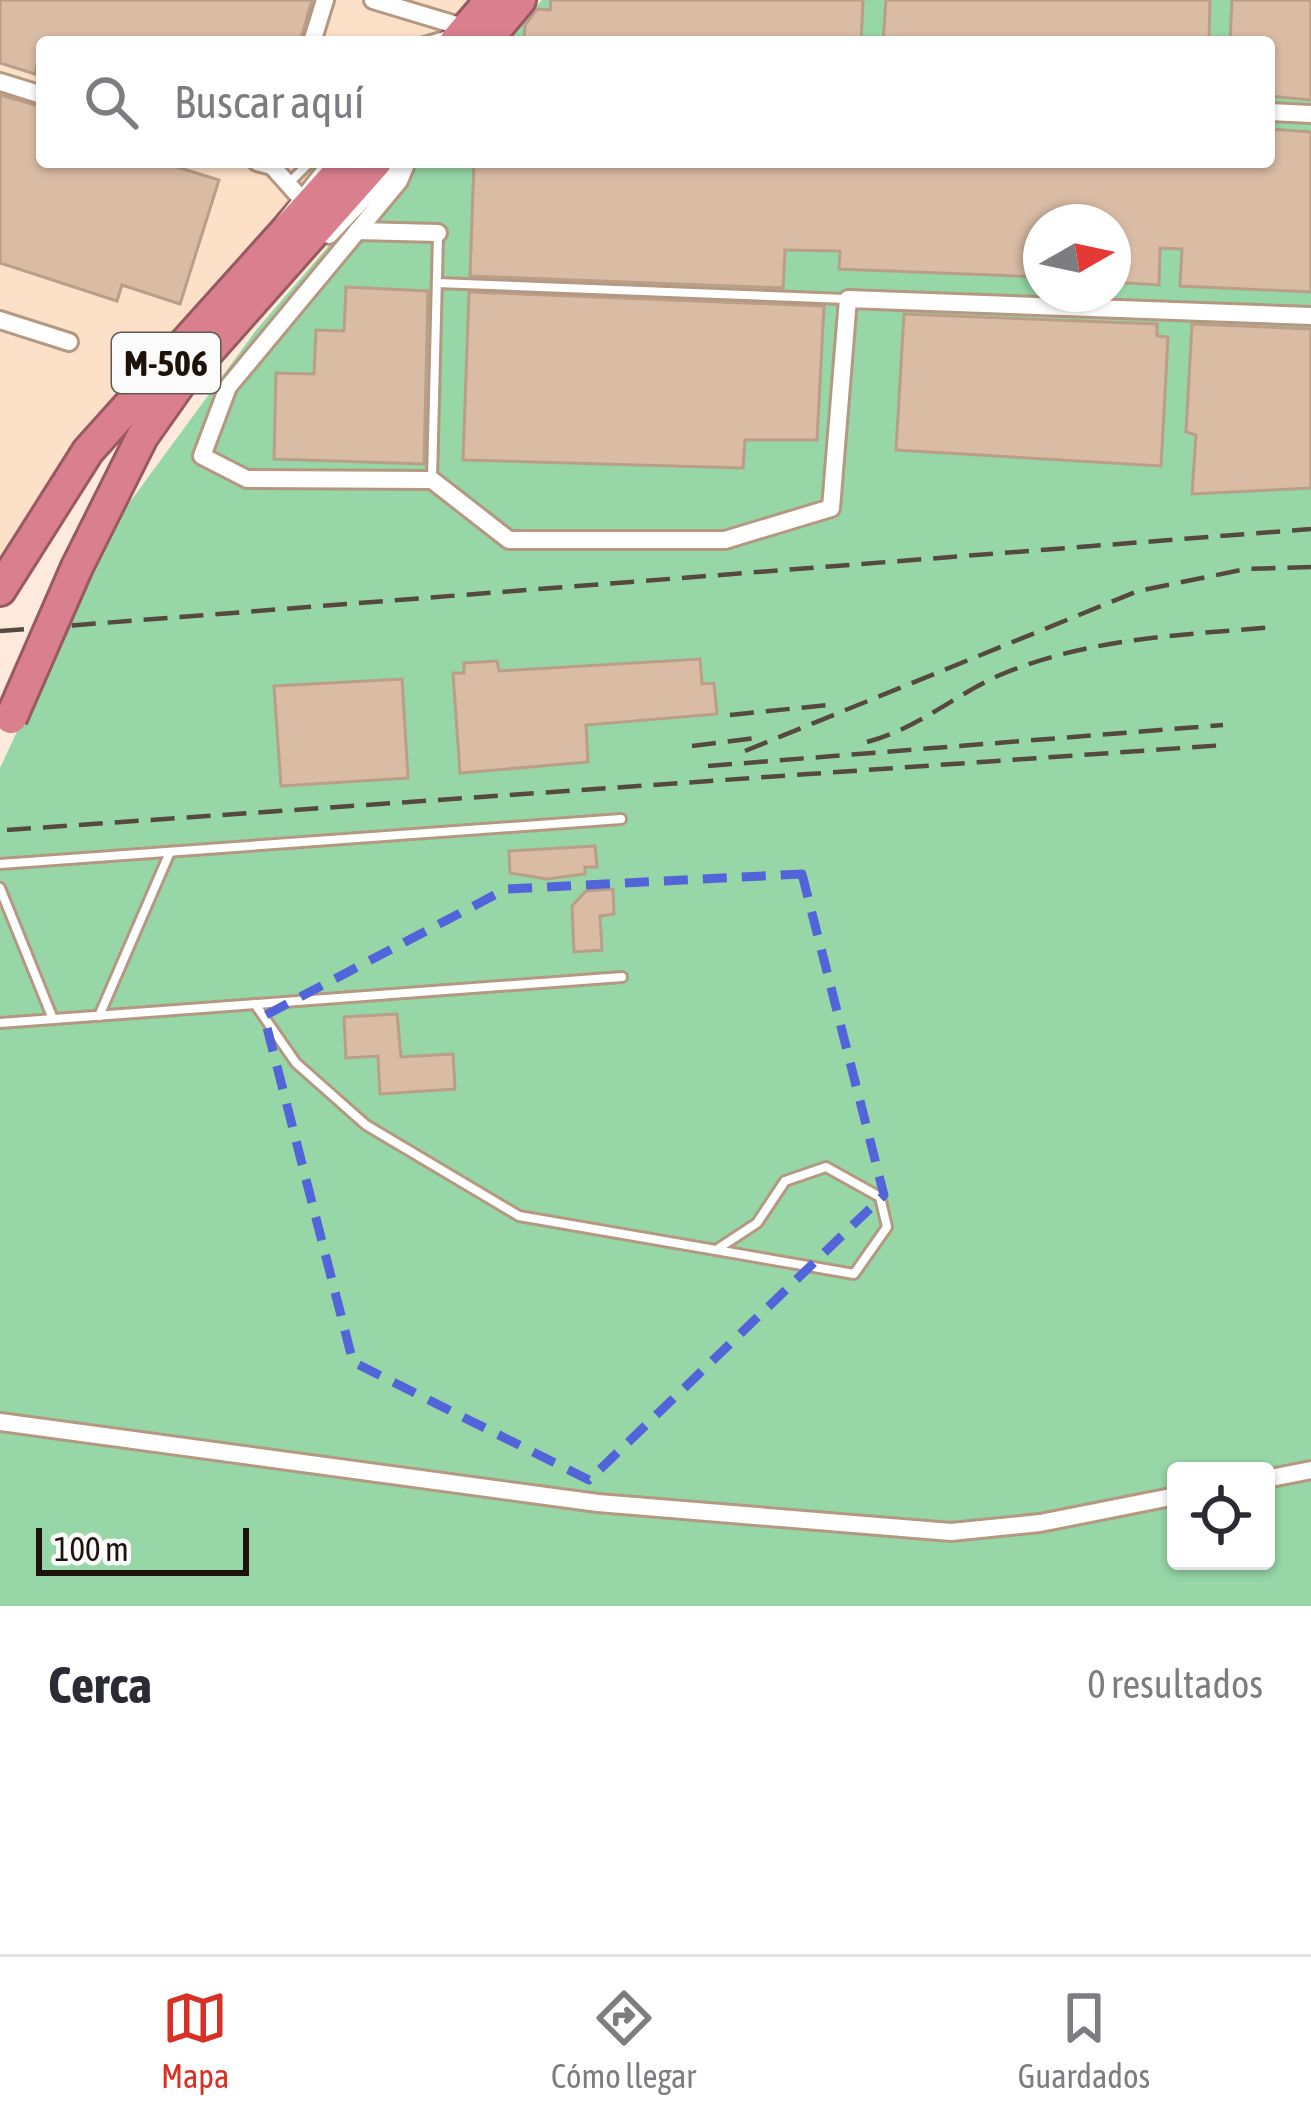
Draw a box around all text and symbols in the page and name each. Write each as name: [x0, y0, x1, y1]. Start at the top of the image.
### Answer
search box: [36, 36, 1275, 168]
icon: search: [78, 69, 144, 135]
text: Buscar aquí: [174, 76, 364, 128]
north arrow: [1023, 204, 1131, 312]
road number: M-506: [112, 333, 220, 393]
map controls: [1167, 1462, 1275, 1570]
button: locate: [1167, 1462, 1275, 1570]
scale bar: [36, 1522, 249, 1575]
text: 100 m: [54, 1530, 129, 1568]
text: Cerca: [48, 1655, 152, 1714]
text: 0 resultados: [1087, 1662, 1263, 1706]
tab: Mapa: [161, 1985, 229, 2095]
tab: Cómo llegar: [551, 1985, 696, 2095]
tab: Guardados: [1018, 1985, 1150, 2095]

